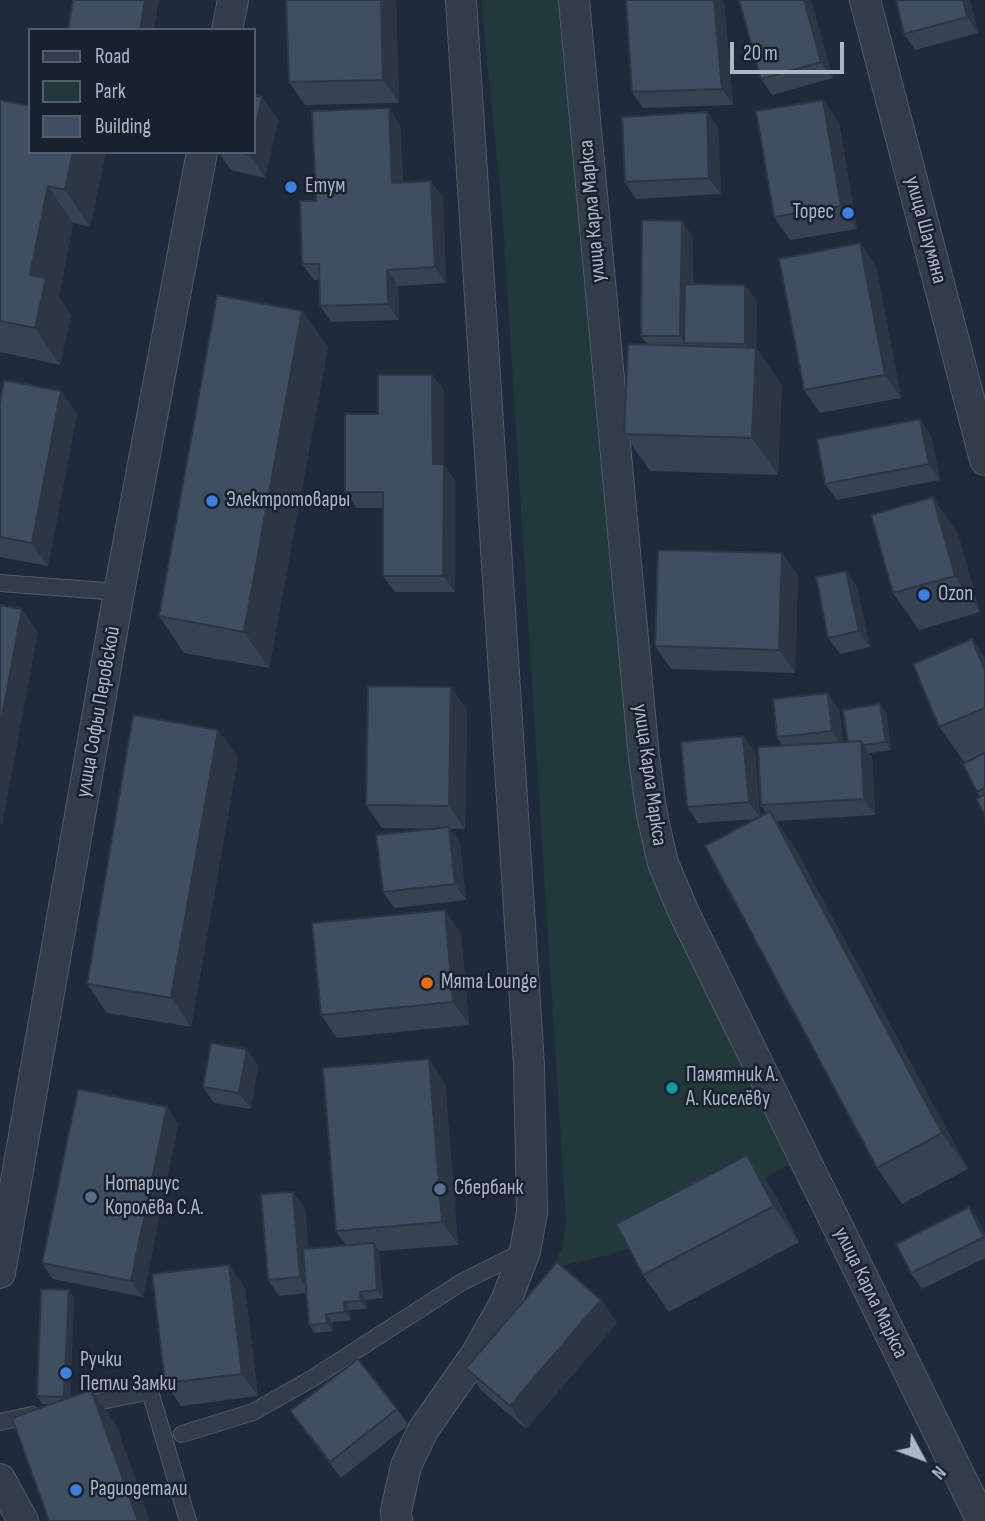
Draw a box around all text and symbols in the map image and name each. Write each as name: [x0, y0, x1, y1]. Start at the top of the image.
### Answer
legend: [28, 28, 256, 154]
scale bar: [733, 28, 847, 72]
text: 20 m: [743, 41, 778, 66]
text: Road: [95, 44, 130, 69]
text: Park: [95, 79, 126, 104]
text: Building: [95, 114, 151, 139]
street label: улица Карла Маркса: [574, 139, 612, 283]
place label: Етум: [305, 174, 345, 200]
street label: улица Шаумяна: [899, 174, 951, 286]
marker: Етум: [283, 179, 299, 195]
place label: Торес: [793, 200, 834, 226]
marker: Торес: [840, 205, 856, 221]
place label: Электротовары: [226, 488, 350, 514]
marker: Электротовары: [204, 493, 220, 509]
place label: Ozon: [938, 582, 973, 608]
marker: Ozon: [916, 587, 932, 603]
street label: улица Софьи Перовской: [72, 624, 126, 800]
street label: улица Карла Маркса: [627, 703, 671, 847]
place label: Мята Lounge: [441, 970, 537, 996]
marker: Мята Lounge: [419, 975, 435, 991]
place label: Памятник А. А. Киселёву: [686, 1063, 779, 1113]
marker: Памятник А. А. Киселёву: [664, 1080, 680, 1096]
place label: Нотариус Королёва С.А.: [105, 1172, 204, 1222]
place label: Сбербанк: [454, 1176, 523, 1202]
marker: Сбербанк: [432, 1181, 448, 1197]
marker: Нотариус Королёва С.А.: [83, 1189, 99, 1205]
street label: улица Карла Маркса: [827, 1223, 913, 1363]
place label: Ручки Петли Замки: [80, 1348, 176, 1398]
marker: Ручки Петли Замки: [58, 1365, 74, 1381]
north arrow: [887, 1423, 957, 1493]
text: N: [926, 1461, 950, 1483]
place label: Радиодетали: [90, 1477, 188, 1503]
marker: Радиодетали: [68, 1482, 84, 1498]

